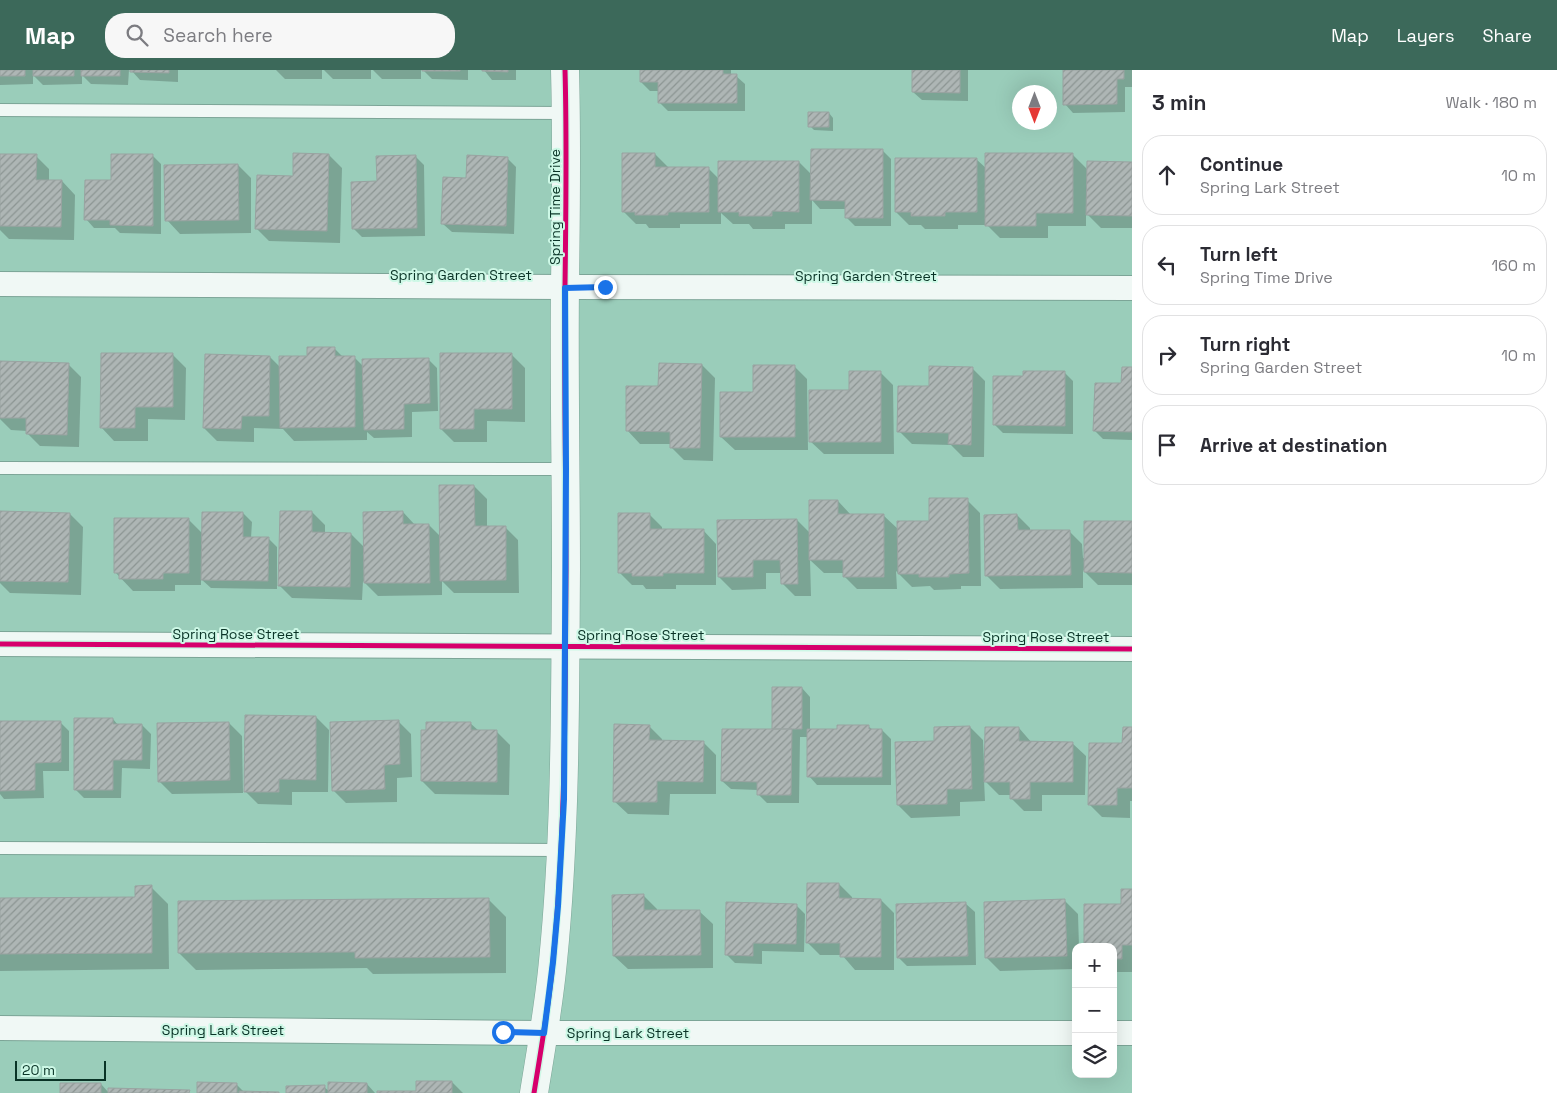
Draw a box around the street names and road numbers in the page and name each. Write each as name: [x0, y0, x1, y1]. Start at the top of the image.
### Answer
street label: Spring Time Drive: [546, 149, 564, 265]
street label: Spring Garden Street: [390, 266, 532, 284]
street label: Spring Garden Street: [795, 267, 937, 285]
street label: Spring Rose Street: [172, 625, 300, 643]
street label: Spring Rose Street: [577, 626, 705, 644]
street label: Spring Rose Street: [982, 628, 1110, 646]
street label: Spring Lark Street: [162, 1021, 284, 1039]
street label: Spring Lark Street: [567, 1024, 689, 1042]

